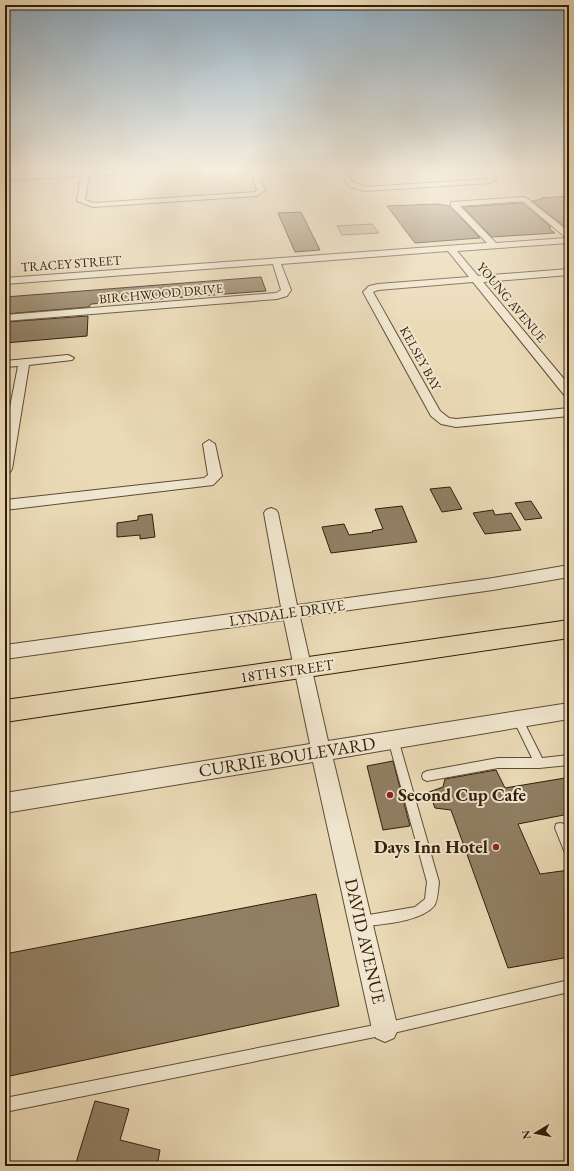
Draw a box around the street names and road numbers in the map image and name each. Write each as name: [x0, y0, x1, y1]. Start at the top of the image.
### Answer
street label: TRACEY STREET: [20, 251, 122, 276]
street label: YOUNG AVENUE: [473, 259, 550, 346]
street label: BIRCHWOOD DRIVE: [98, 280, 224, 307]
street label: KELSEY BAY: [396, 323, 446, 394]
street label: LYNDALE DRIVE: [228, 595, 346, 630]
street label: 18TH STREET: [239, 654, 336, 686]
street label: CURRIE BOULEVARD: [197, 731, 377, 782]
street label: DAVID AVENUE: [340, 876, 391, 1006]

